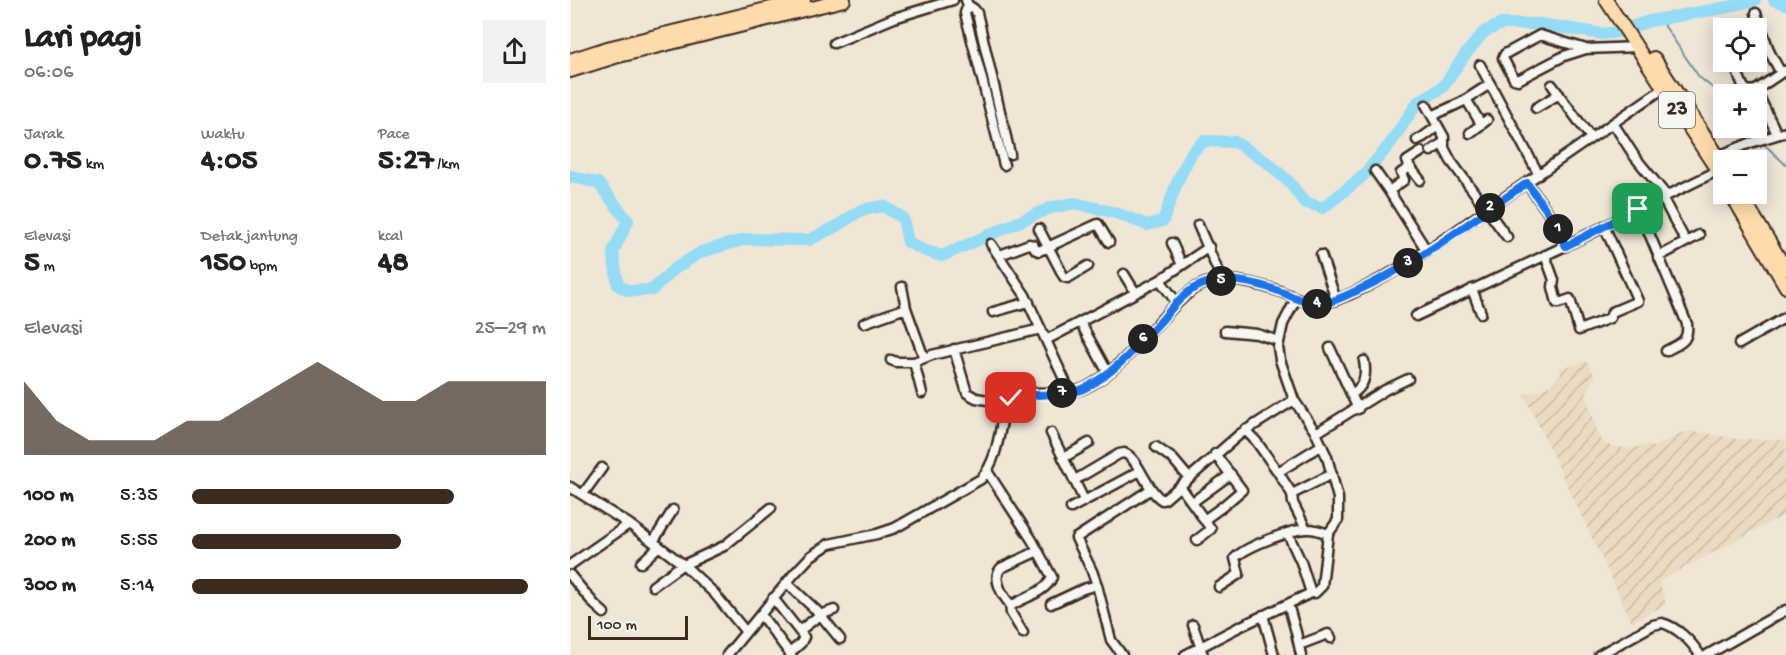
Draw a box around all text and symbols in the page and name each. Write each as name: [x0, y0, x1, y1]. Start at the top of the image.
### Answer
map controls: [1713, 18, 1767, 204]
button: locate: [1713, 18, 1767, 72]
text: Lari pagi: [24, 20, 142, 58]
button: share: [483, 20, 546, 83]
text: 06:06: [24, 62, 73, 85]
button: +: [1713, 84, 1767, 138]
road number: 23: [1659, 92, 1695, 128]
text: Jarak: [24, 126, 63, 145]
text: Waktu: [201, 126, 245, 145]
text: Pace: [378, 126, 409, 145]
text: 0.75: [24, 145, 82, 180]
text: 4:05: [201, 145, 257, 180]
text: 5:27: [378, 145, 434, 180]
button: −: [1713, 150, 1767, 204]
text: km: [82, 156, 104, 175]
text: /km: [434, 156, 460, 175]
pin: [1612, 183, 1663, 234]
icon: arrive: [1621, 192, 1654, 225]
pin: 2: [1475, 193, 1505, 223]
text: 2: [1486, 198, 1494, 217]
pin: 1: [1543, 214, 1573, 244]
text: 1: [1555, 219, 1561, 238]
text: Elevasi: [24, 228, 71, 247]
text: Detak jantung: [201, 228, 298, 247]
text: kcal: [378, 228, 403, 247]
text: 5: [24, 247, 40, 282]
text: 150: [201, 247, 246, 282]
text: 48: [378, 247, 409, 282]
pin: 3: [1393, 248, 1423, 278]
text: 3: [1404, 253, 1412, 272]
text: m: [40, 258, 55, 277]
text: bpm: [246, 258, 277, 277]
pin: 5: [1206, 266, 1236, 296]
text: 5: [1217, 271, 1225, 290]
pin: 4: [1302, 289, 1332, 319]
text: 4: [1313, 294, 1321, 313]
text: Elevasi: [24, 318, 83, 341]
text: 25–29 m: [475, 318, 546, 341]
pin: 6: [1128, 324, 1158, 354]
text: 6: [1139, 329, 1147, 348]
pin: [985, 372, 1036, 423]
pin: 7: [1047, 378, 1077, 408]
icon: check: [994, 381, 1027, 414]
text: 7: [1058, 383, 1066, 402]
text: 100 m: [24, 485, 74, 508]
text: 5:35: [120, 485, 158, 508]
text: 200 m: [24, 530, 75, 553]
text: 5:55: [120, 530, 158, 553]
text: 300 m: [24, 575, 76, 598]
text: 5:14: [120, 575, 154, 598]
scale bar: [588, 613, 688, 640]
text: 100 m: [597, 617, 637, 636]

